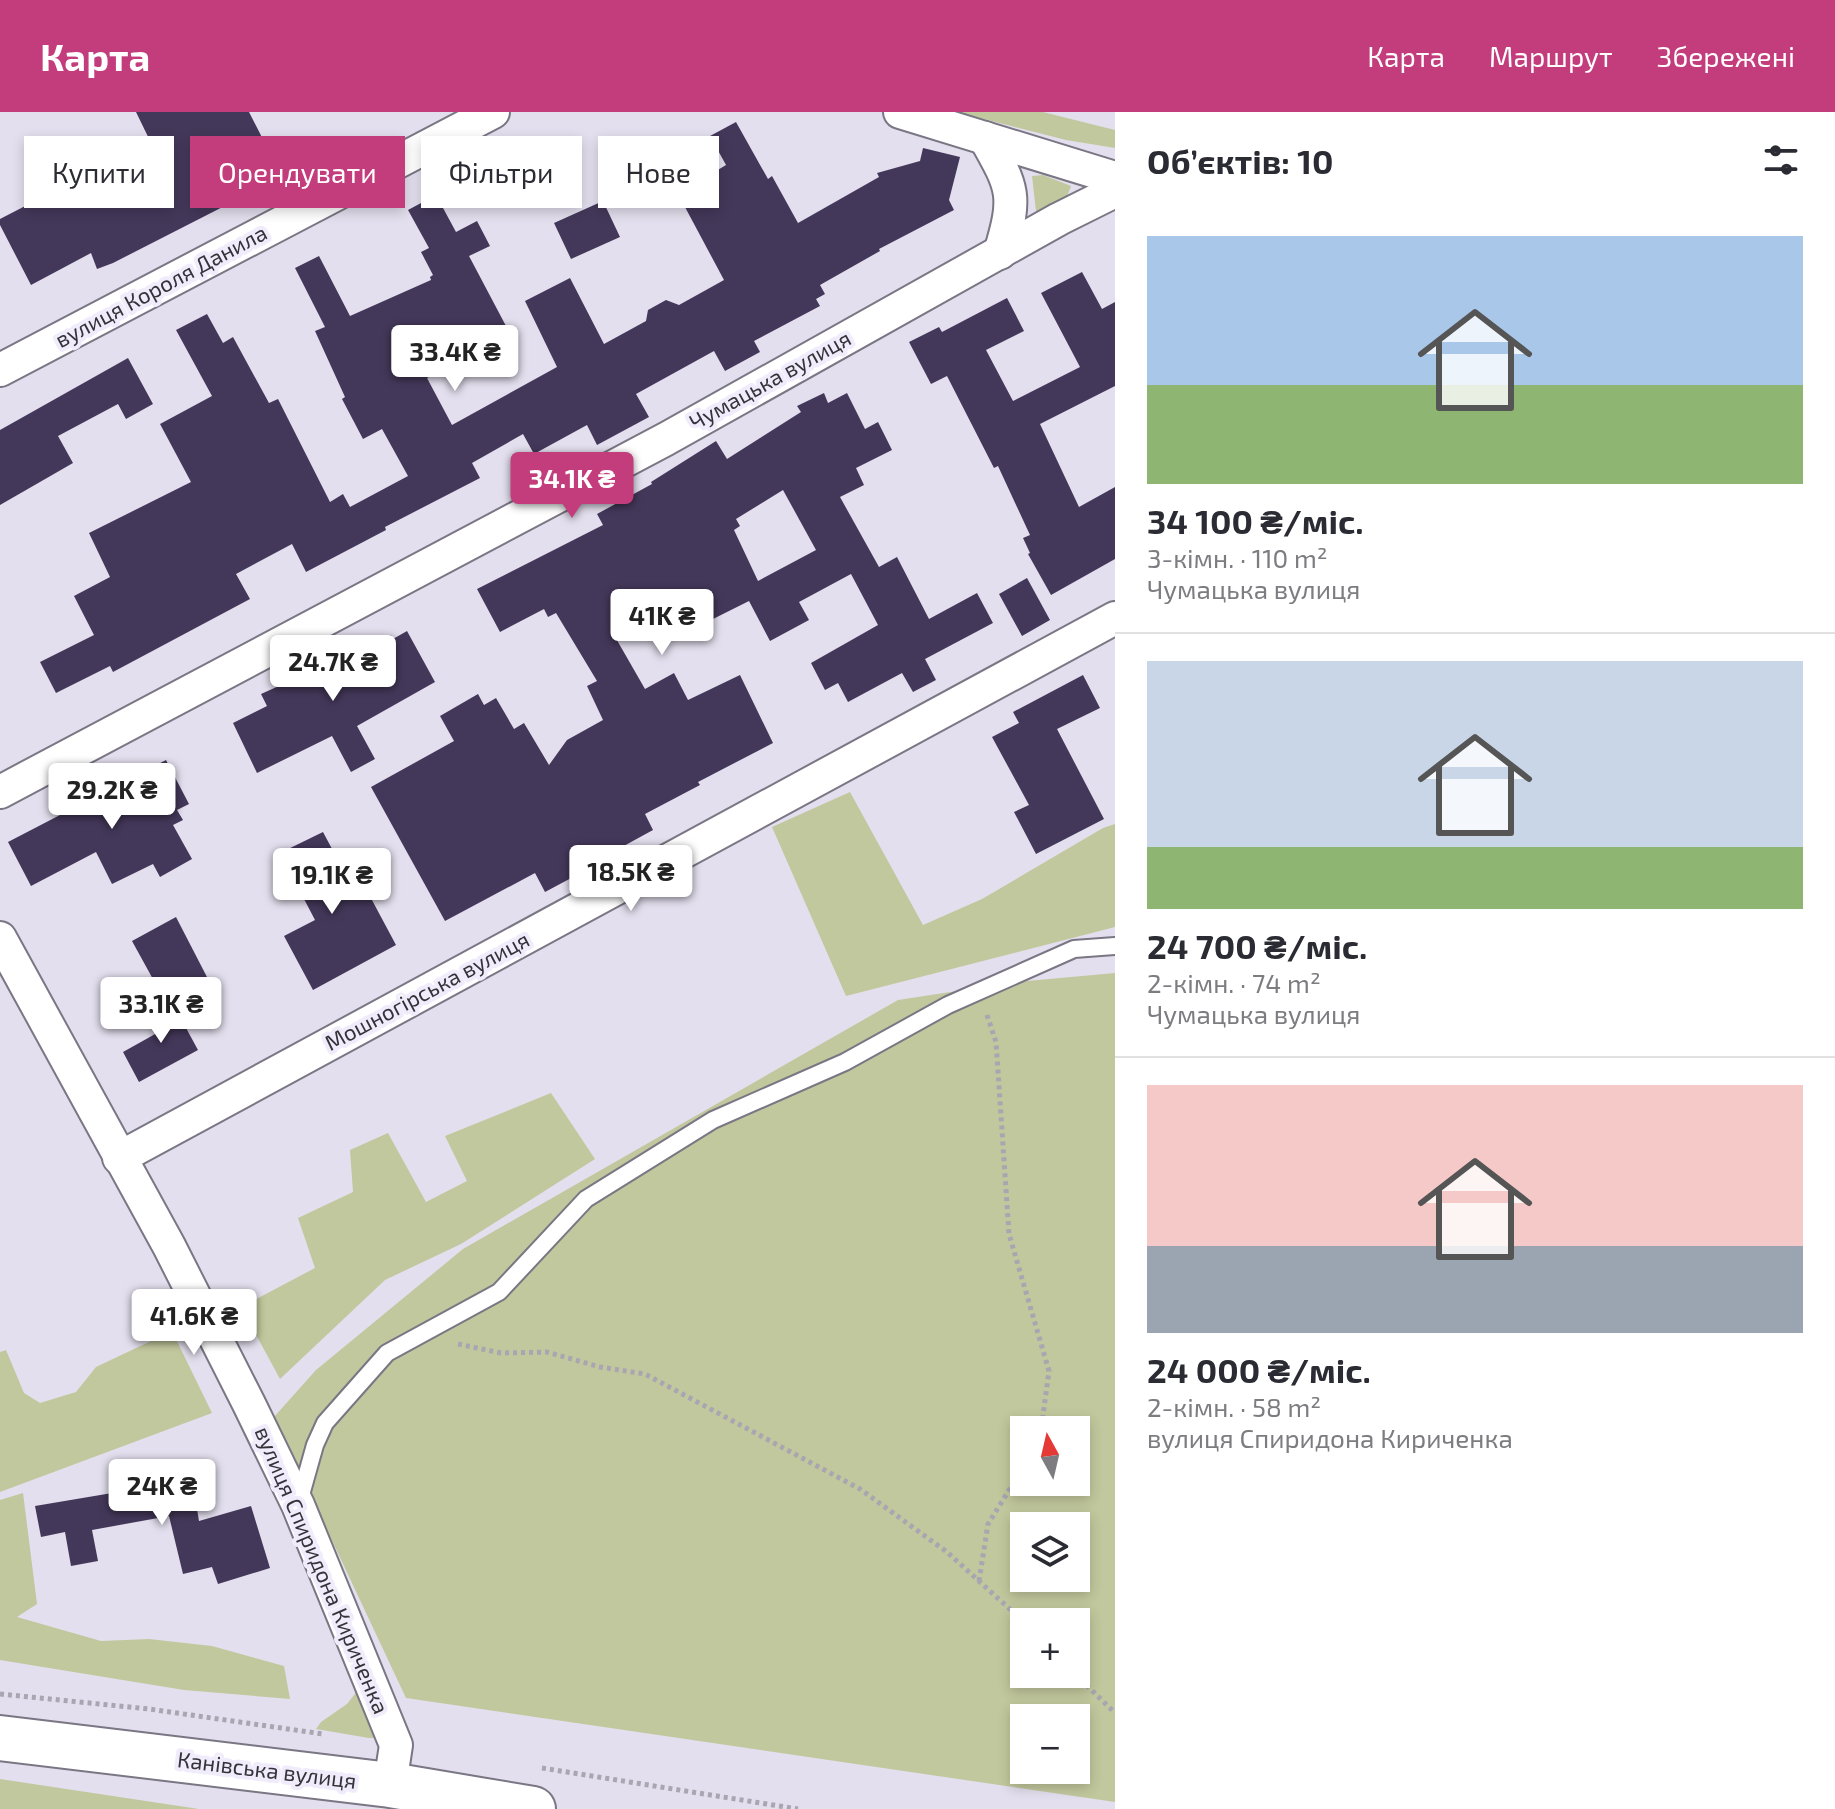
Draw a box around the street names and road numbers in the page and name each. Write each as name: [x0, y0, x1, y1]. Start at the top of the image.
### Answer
street label: вулиця Короля Данила: [50, 218, 271, 353]
street label: Чумацька вулиця: [684, 324, 855, 435]
street label: Мошногірська вулиця: [320, 925, 534, 1056]
street label: вулиця Спиридона Кириченка: [250, 1422, 395, 1718]
street label: Канівська вулиця: [176, 1745, 358, 1794]

